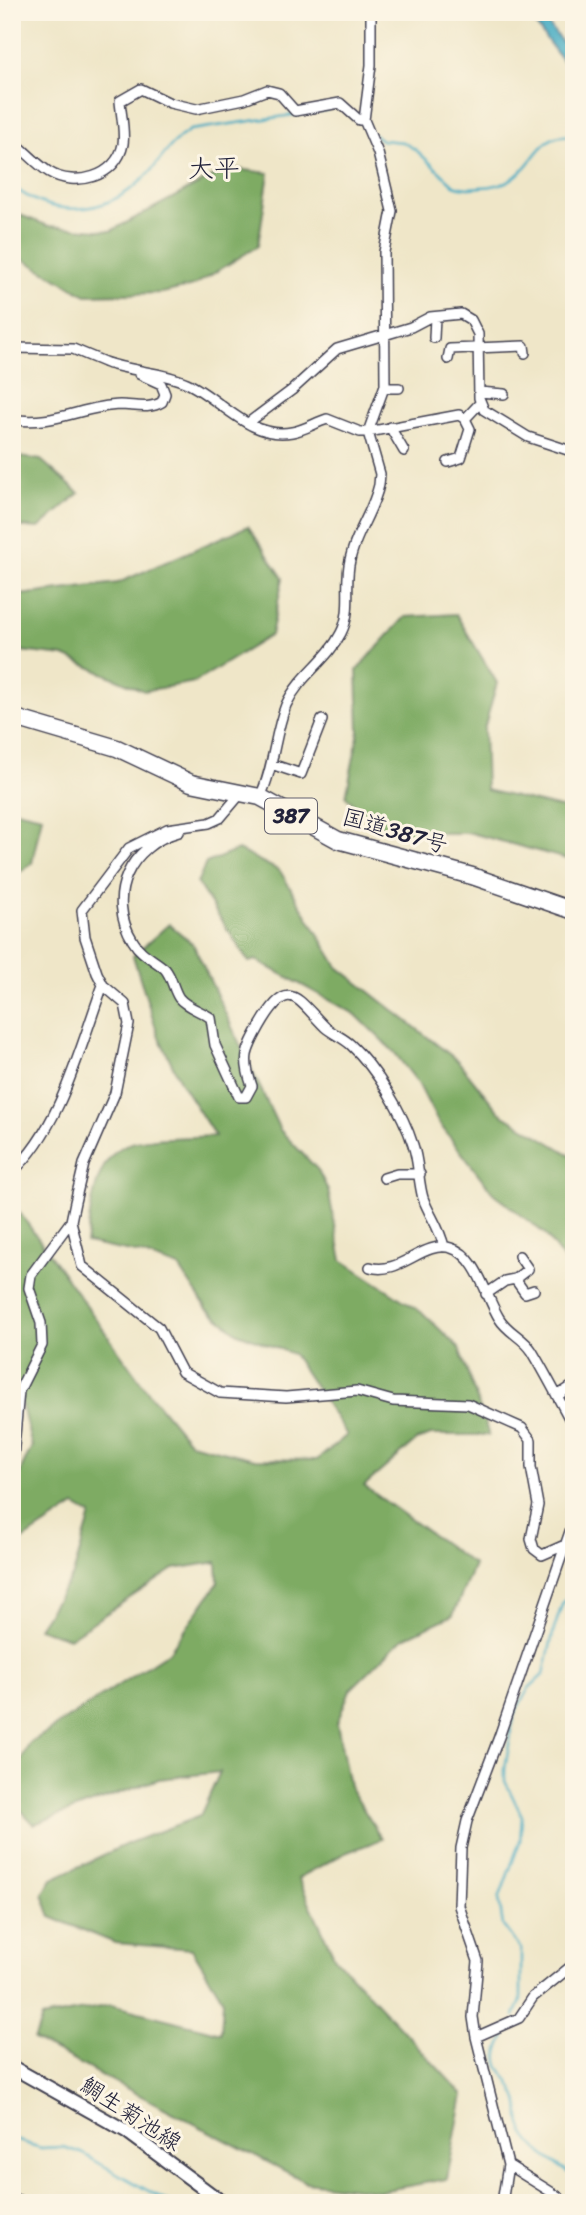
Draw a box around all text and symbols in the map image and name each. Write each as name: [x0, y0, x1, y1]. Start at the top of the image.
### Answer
district label: 大平: [188, 145, 240, 191]
street label: 国道387号: [337, 796, 453, 866]
road number: 387: [265, 798, 317, 834]
street label: 鯛生菊池線: [72, 2065, 190, 2163]

